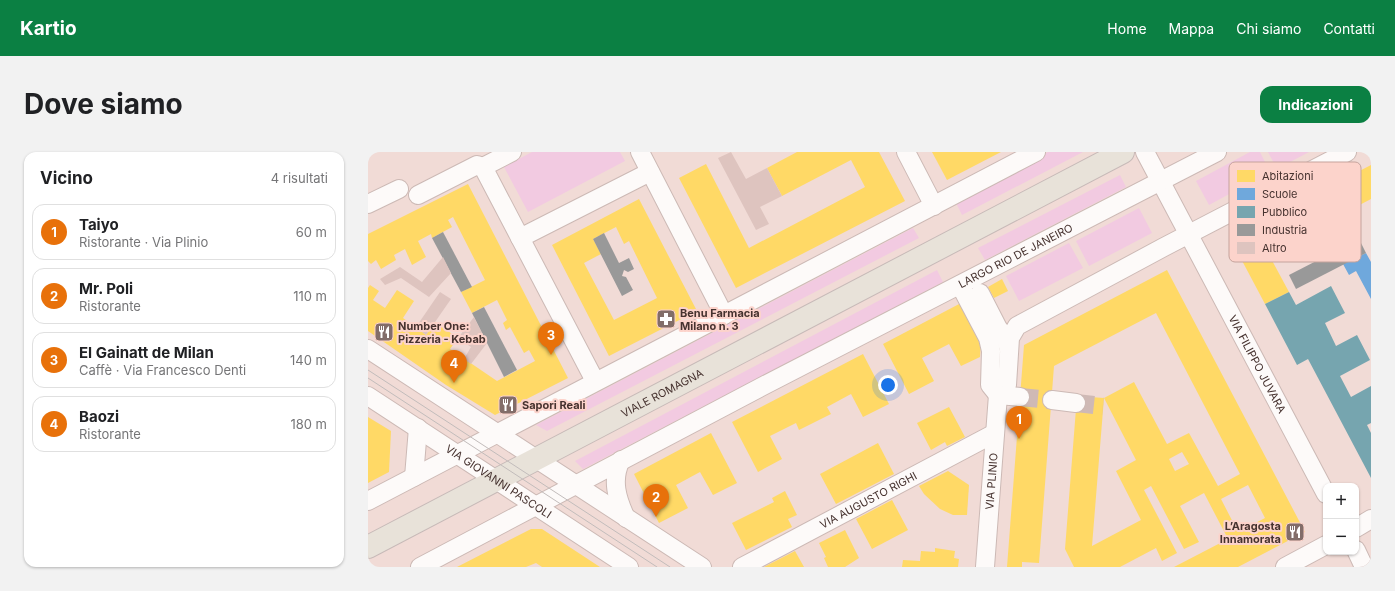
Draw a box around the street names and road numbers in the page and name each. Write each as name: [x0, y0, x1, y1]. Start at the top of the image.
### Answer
street label: LARGO RIO DE JANEIRO: [956, 220, 1075, 291]
street label: VIA FILIPPO JUVARA: [1226, 313, 1289, 416]
street label: VIALE ROMAGNA: [619, 366, 706, 420]
street label: VIA GIOVANNI PASCOLI: [443, 442, 554, 521]
street label: VIA PLINIO: [982, 452, 1001, 510]
street label: VIA AUGUSTO RIGHI: [817, 469, 919, 532]

